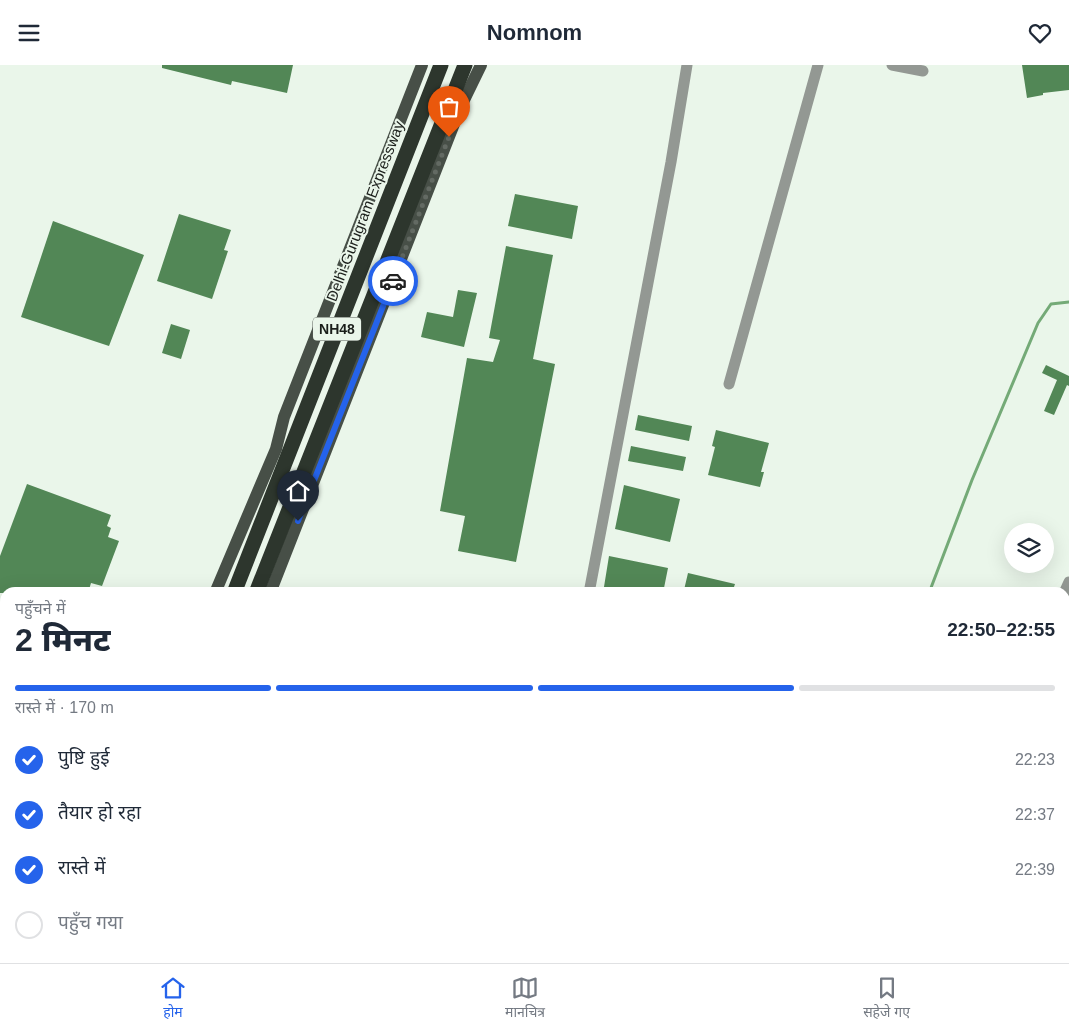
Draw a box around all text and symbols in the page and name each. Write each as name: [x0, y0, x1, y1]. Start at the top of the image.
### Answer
icon: menu: [15, 19, 43, 47]
icon: heart: [1026, 19, 1054, 47]
text: Nomnom: [487, 20, 582, 45]
pin: [428, 86, 470, 137]
icon: bag: [435, 93, 463, 121]
street label: Delhi-Gurugram Expressway: [323, 118, 407, 304]
courier: [368, 256, 418, 306]
icon: car: [379, 267, 407, 295]
road number: NH48: [313, 317, 361, 341]
pin: [277, 470, 319, 521]
icon: home: [284, 477, 312, 505]
map controls: [1004, 523, 1054, 573]
button: layers: [1004, 523, 1054, 573]
text: पहुँचने में: [15, 600, 66, 617]
text: 22:50–22:55: [947, 619, 1055, 640]
text: 2 मिनट: [15, 622, 111, 658]
text: रास्ते में · 170 m: [15, 699, 114, 716]
icon: check: [15, 746, 43, 774]
text: पुष्टि हुई: [58, 747, 110, 768]
text: 22:23: [1015, 751, 1055, 768]
icon: check: [15, 801, 43, 829]
text: तैयार हो रहा: [58, 802, 141, 823]
text: 22:37: [1015, 806, 1055, 823]
icon: check: [15, 856, 43, 884]
text: रास्ते में: [58, 857, 106, 878]
text: 22:39: [1015, 861, 1055, 878]
text: पहुँच गया: [58, 912, 123, 933]
tab: होम: [159, 974, 187, 1023]
tab: मानचित्र: [505, 974, 545, 1023]
tab: सहेजे गए: [863, 974, 910, 1023]

